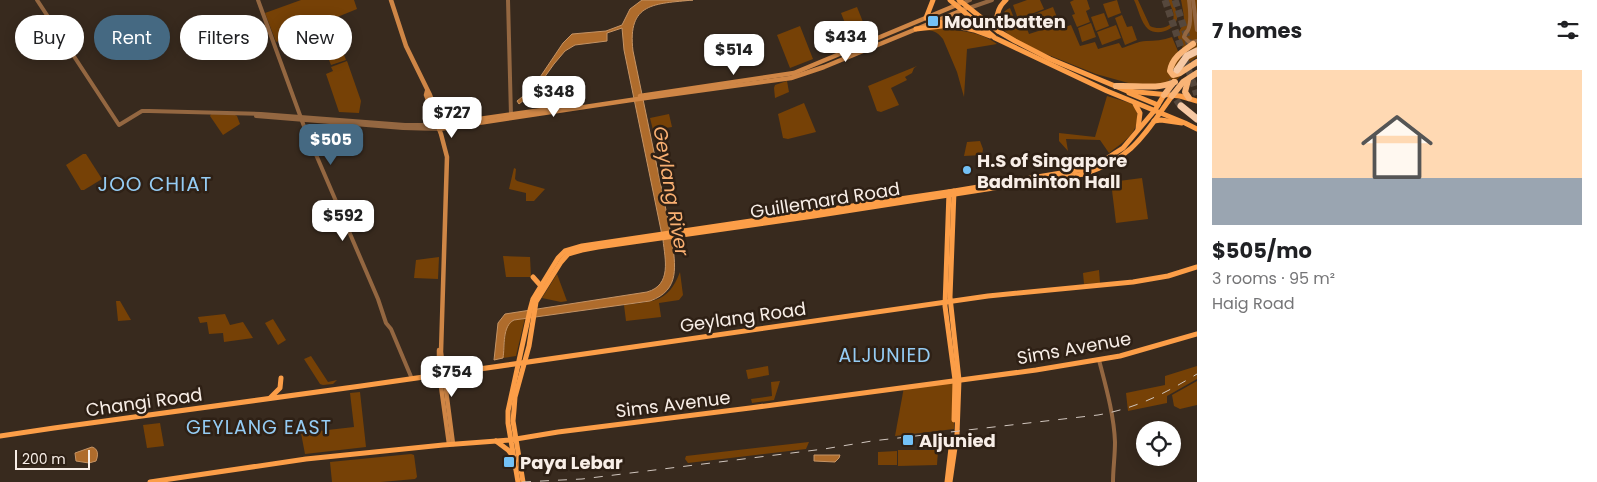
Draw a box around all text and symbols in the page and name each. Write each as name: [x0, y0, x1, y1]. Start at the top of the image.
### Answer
place label: Mountbatten: [944, 9, 1066, 34]
marker: Mountbatten: [926, 14, 940, 28]
chip: Buy: [15, 15, 84, 60]
chip: Rent: [94, 15, 170, 60]
chip: Filters: [180, 15, 268, 60]
chip: New: [278, 15, 352, 60]
text: 7 homes: [1212, 16, 1302, 45]
icon: filters: [1554, 16, 1582, 44]
pin: $434: [816, 20, 876, 63]
text: $434: [825, 25, 867, 48]
pin: $514: [704, 34, 764, 76]
text: $514: [715, 38, 753, 61]
pin: $348: [524, 76, 584, 118]
text: $348: [533, 80, 575, 103]
pin: $727: [422, 96, 482, 139]
text: $727: [434, 101, 470, 124]
icon: home: [1352, 102, 1442, 192]
pin: $505: [301, 124, 361, 166]
water label: Geylang River: [646, 124, 696, 259]
text: $505: [310, 128, 352, 151]
place label: H.S of Singapore Badminton Hall: [977, 148, 1127, 194]
marker: H.S of Singapore Badminton Hall: [961, 164, 973, 176]
district label: JOO CHIAT: [98, 170, 212, 198]
street label: Guillemard Road: [748, 176, 902, 224]
pin: $592: [313, 200, 373, 242]
text: $592: [323, 204, 363, 227]
text: $505/mo: [1212, 236, 1312, 265]
text: 3 rooms · 95 m²: [1212, 267, 1335, 290]
text: Haig Road: [1212, 292, 1295, 315]
street label: Geylang Road: [678, 296, 808, 338]
street label: Sims Avenue: [1015, 326, 1133, 370]
district label: ALJUNIED: [838, 342, 932, 369]
pin: $754: [422, 356, 482, 398]
text: $754: [432, 360, 472, 383]
street label: Changi Road: [84, 381, 204, 423]
street label: Sims Avenue: [614, 385, 732, 423]
district label: GEYLANG EAST: [186, 414, 332, 441]
map controls: [1136, 421, 1181, 466]
button: locate: [1136, 421, 1181, 466]
place label: Aljunied: [919, 428, 996, 453]
marker: Aljunied: [901, 433, 915, 447]
scale bar: [15, 447, 90, 470]
text: 200 m: [22, 449, 66, 469]
place label: Paya Lebar: [520, 450, 623, 475]
marker: Paya Lebar: [502, 455, 516, 469]

